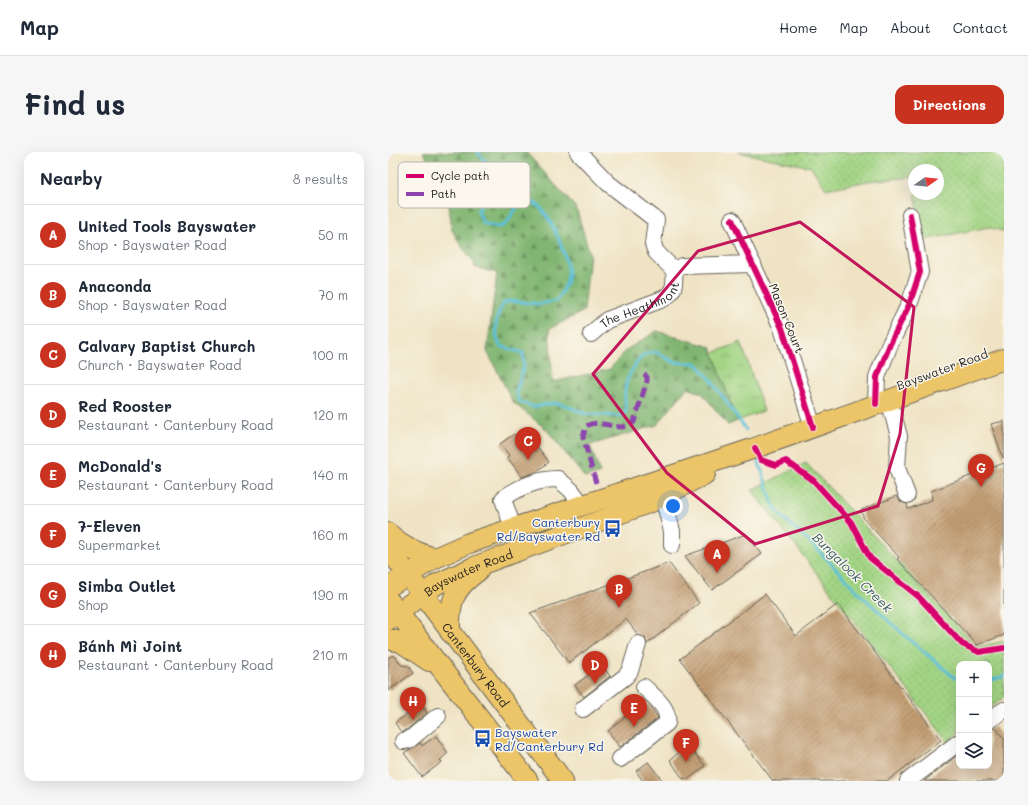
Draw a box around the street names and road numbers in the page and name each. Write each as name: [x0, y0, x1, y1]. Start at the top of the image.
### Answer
street label: The Heathmont: [596, 281, 682, 331]
street label: Mason Court: [766, 281, 808, 355]
street label: Bayswater Road: [894, 345, 990, 393]
street label: Bayswater Road: [420, 545, 515, 599]
street label: Canterbury Road: [439, 619, 513, 711]

